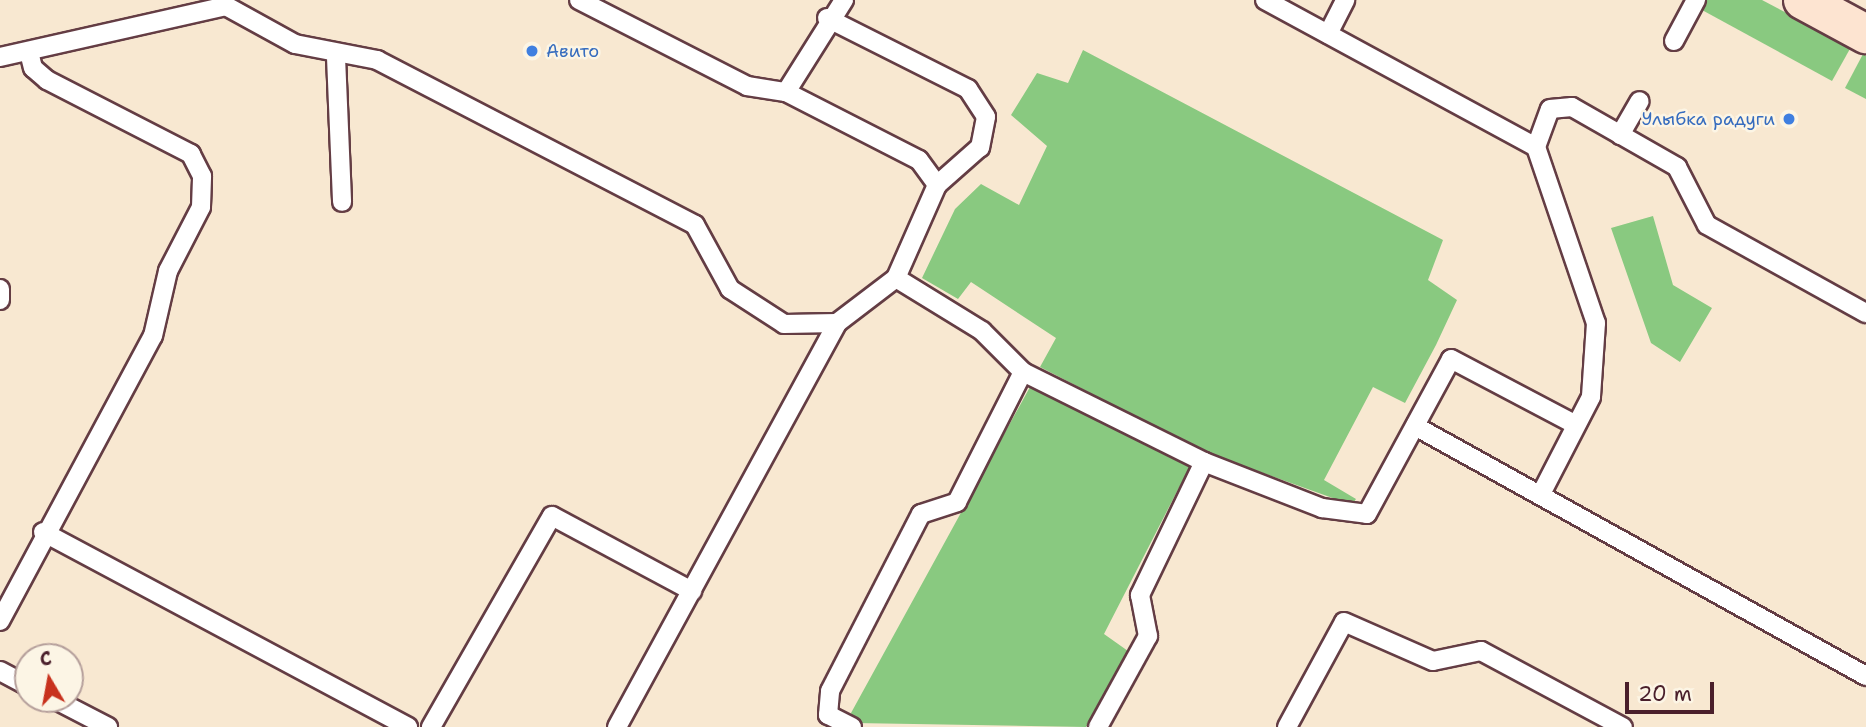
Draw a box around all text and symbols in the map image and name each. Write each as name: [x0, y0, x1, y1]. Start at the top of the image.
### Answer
place label: Авито: [546, 40, 599, 62]
marker: Авито: [524, 43, 540, 59]
place label: Улыбка радуги: [1642, 108, 1775, 130]
marker: Улыбка радуги: [1781, 111, 1797, 127]
north arrow: [14, 643, 84, 713]
text: С: [38, 645, 54, 672]
scale bar: [1628, 668, 1717, 712]
text: 20 m: [1638, 680, 1692, 708]

